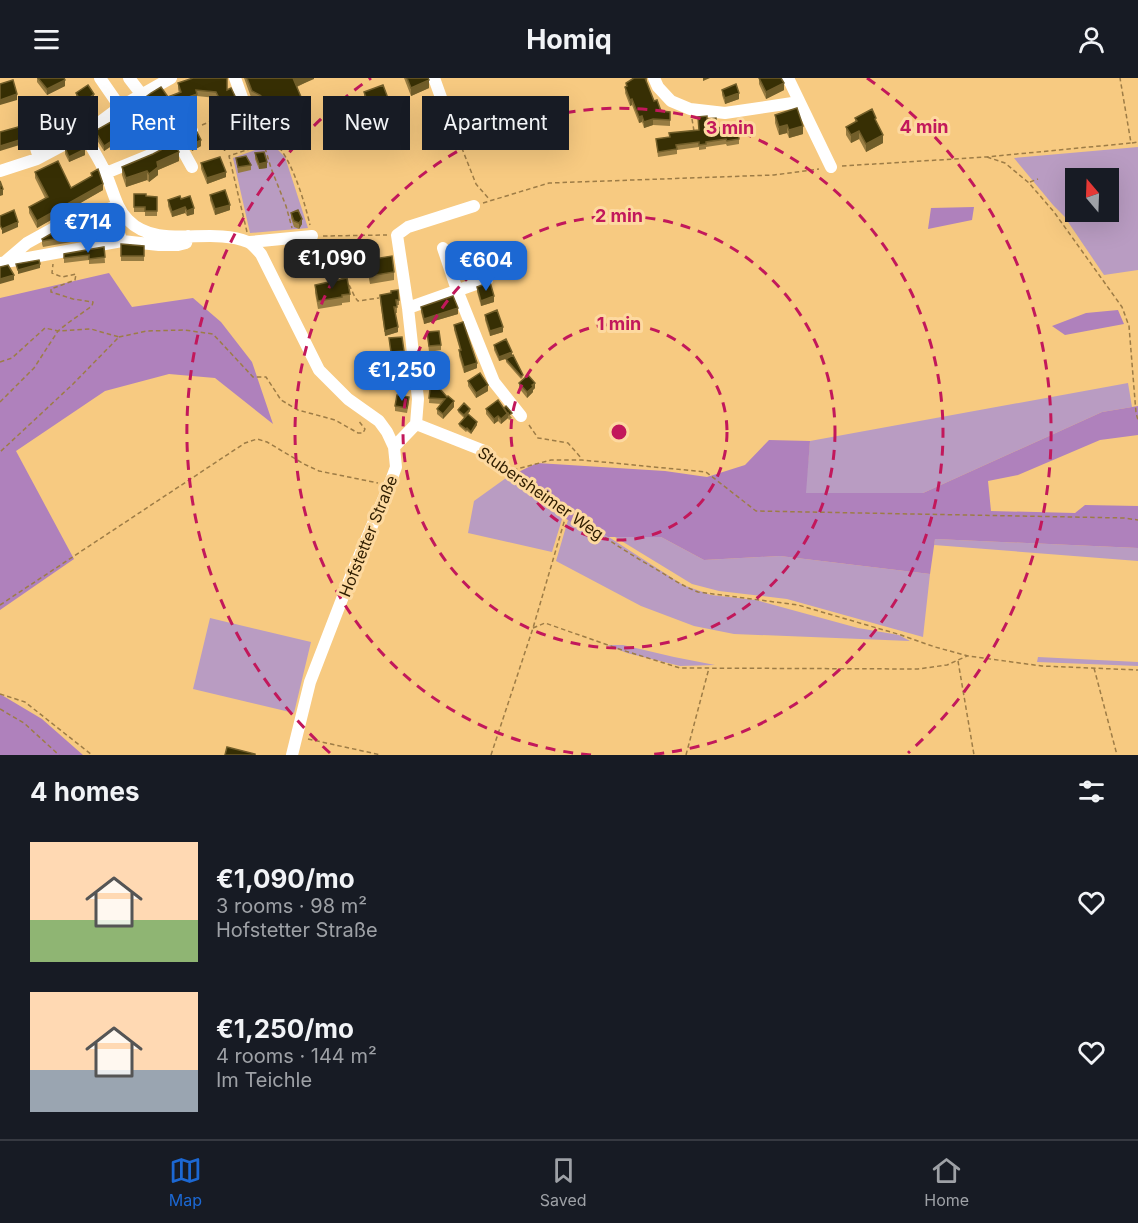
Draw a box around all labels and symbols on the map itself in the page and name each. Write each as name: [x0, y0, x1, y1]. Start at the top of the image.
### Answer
text: 4 min: [900, 116, 948, 137]
text: 3 min: [706, 117, 754, 138]
north arrow: [1065, 168, 1119, 222]
pin: €714: [52, 203, 124, 254]
text: 2 min: [595, 205, 643, 226]
pin: €1,090: [283, 239, 381, 290]
pin: €604: [450, 241, 522, 292]
text: 1 min: [597, 313, 641, 334]
pin: €1,250: [353, 351, 451, 402]
centre of rings: [609, 422, 629, 442]
street label: Stubersheimer Weg: [474, 442, 608, 544]
street label: Hofstetter Straße: [334, 472, 402, 600]

